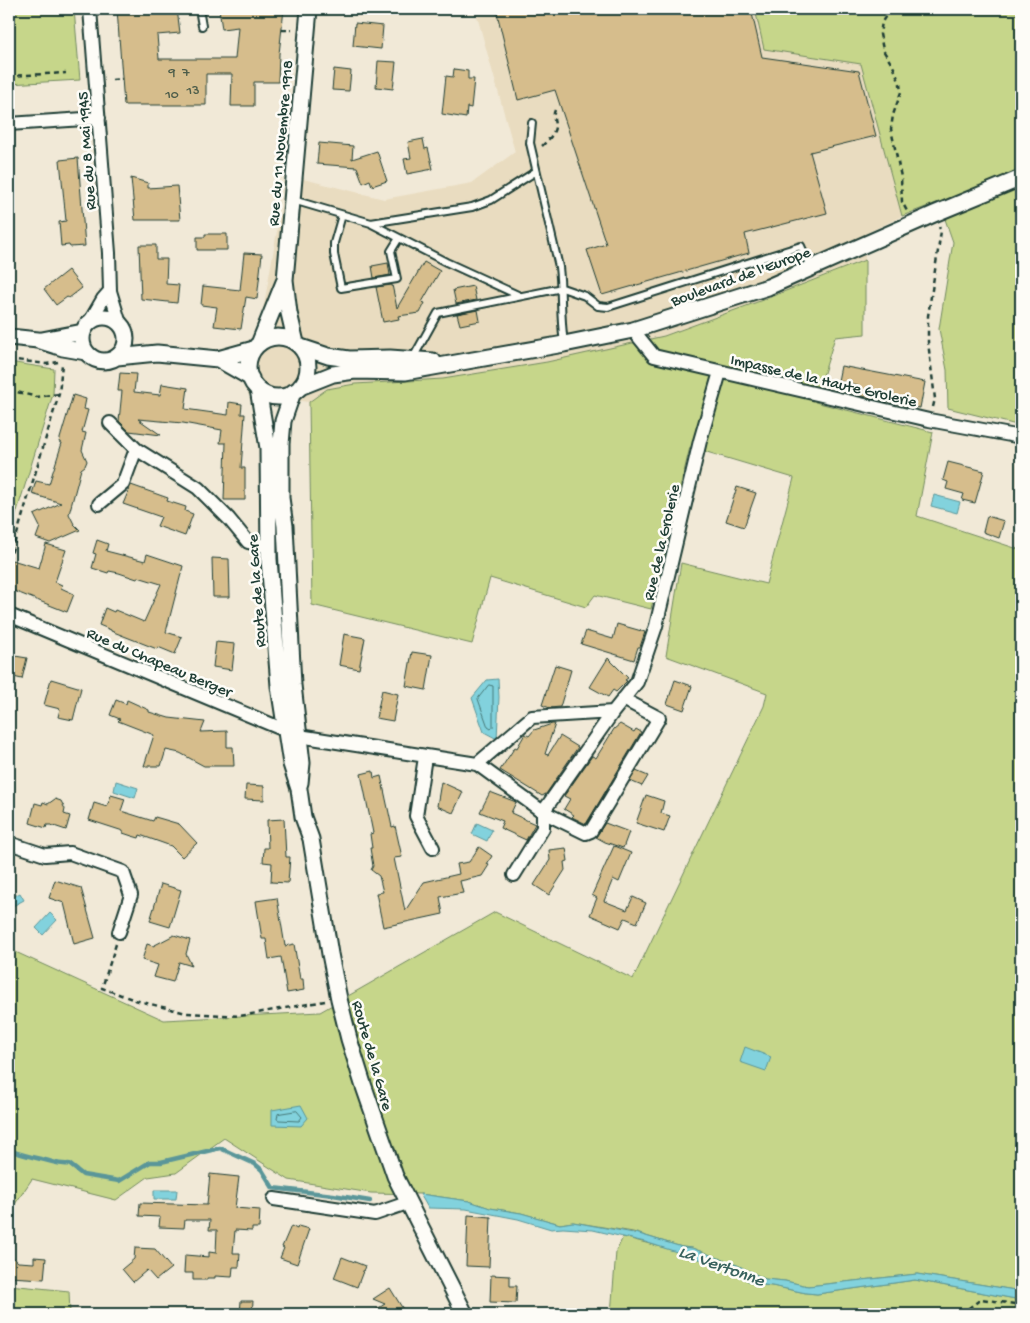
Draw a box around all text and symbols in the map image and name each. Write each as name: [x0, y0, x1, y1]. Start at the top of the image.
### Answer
street label: Rue du 11 Novembre 1918: [266, 59, 299, 227]
house number: 9: [167, 65, 176, 82]
house number: 7: [181, 65, 190, 82]
house number: 13: [186, 83, 199, 100]
house number: 10: [164, 87, 179, 104]
street label: Rue du 8 Mai 1945: [75, 91, 102, 211]
street label: Boulevard de l'Europe: [668, 244, 814, 313]
street label: Impasse de la Haute Grolerie: [728, 352, 919, 413]
street label: Rue de la Grolerie: [641, 482, 686, 603]
street label: Route de la Gare: [245, 533, 272, 648]
street label: Rue du Chapeau Berger: [83, 625, 235, 704]
street label: Route de la Gare: [346, 999, 396, 1114]
water label: La Vertonne: [675, 1242, 768, 1293]

